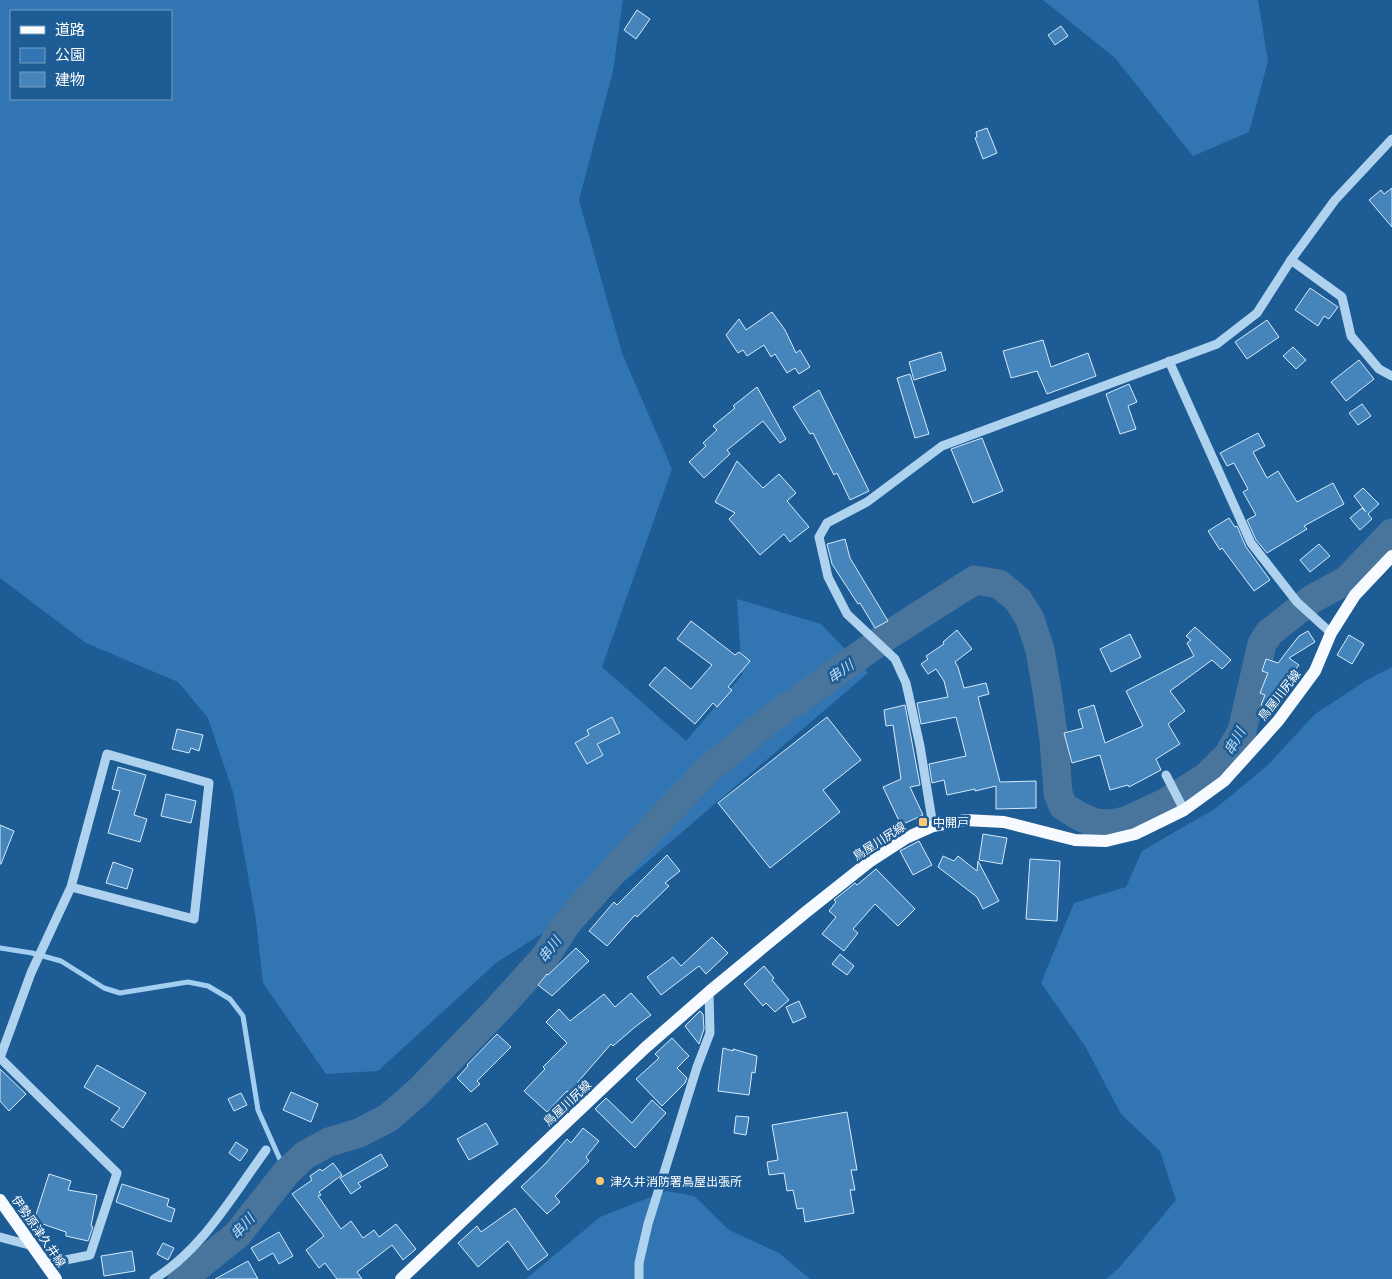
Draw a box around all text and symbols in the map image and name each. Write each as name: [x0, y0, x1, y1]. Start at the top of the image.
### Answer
legend: [10, 10, 172, 100]
text: 道路: [55, 19, 85, 40]
text: 公園: [55, 44, 85, 65]
text: 建物: [55, 69, 85, 90]
water label: 串川: [823, 654, 859, 687]
street label: 鳥屋川尻線: [1254, 666, 1304, 724]
water label: 串川: [1219, 722, 1250, 758]
place label: 中開戸: [933, 814, 969, 831]
marker: 中開戸: [917, 816, 929, 828]
street label: 鳥屋川尻線: [849, 818, 909, 864]
water label: 串川: [533, 931, 566, 966]
street label: 鳥屋川尻線: [539, 1076, 595, 1130]
place label: 津久井消防署鳥屋出張所: [610, 1173, 742, 1190]
marker: 津久井消防署鳥屋出張所: [594, 1175, 606, 1187]
street label: 伊勢原津久井線: [8, 1192, 70, 1270]
water label: 串川: [226, 1208, 260, 1243]

